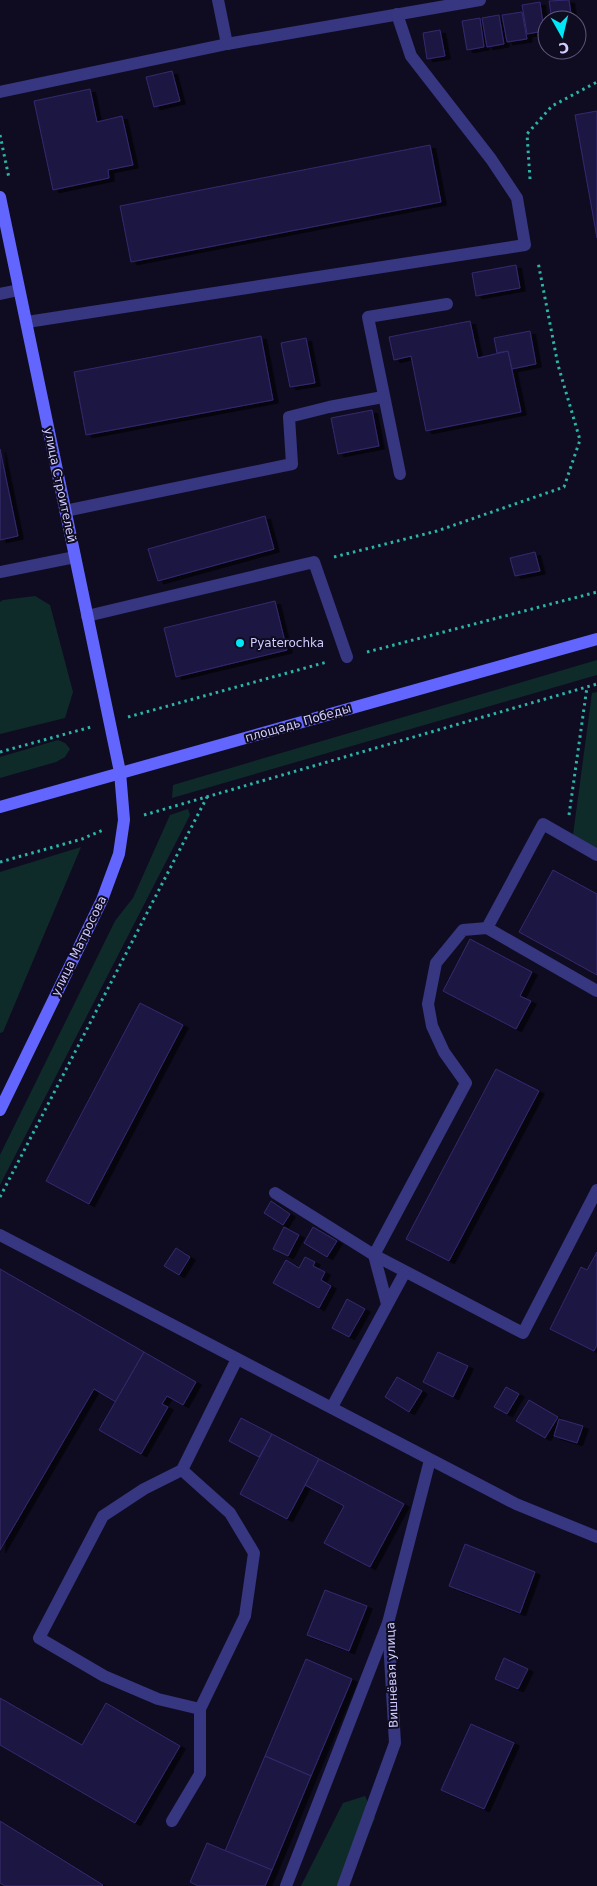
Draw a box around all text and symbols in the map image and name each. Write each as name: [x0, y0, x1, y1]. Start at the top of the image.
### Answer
north arrow: [537, 10, 587, 60]
text: С: [558, 39, 570, 57]
street label: улица Строителей: [41, 426, 79, 544]
place label: Pyaterochka: [250, 636, 324, 650]
marker: Pyaterochka: [234, 637, 246, 649]
street label: площадь Победы: [243, 701, 353, 745]
street label: улица Матросова: [49, 894, 109, 998]
street label: Вишнёвая улица: [383, 1622, 401, 1728]

